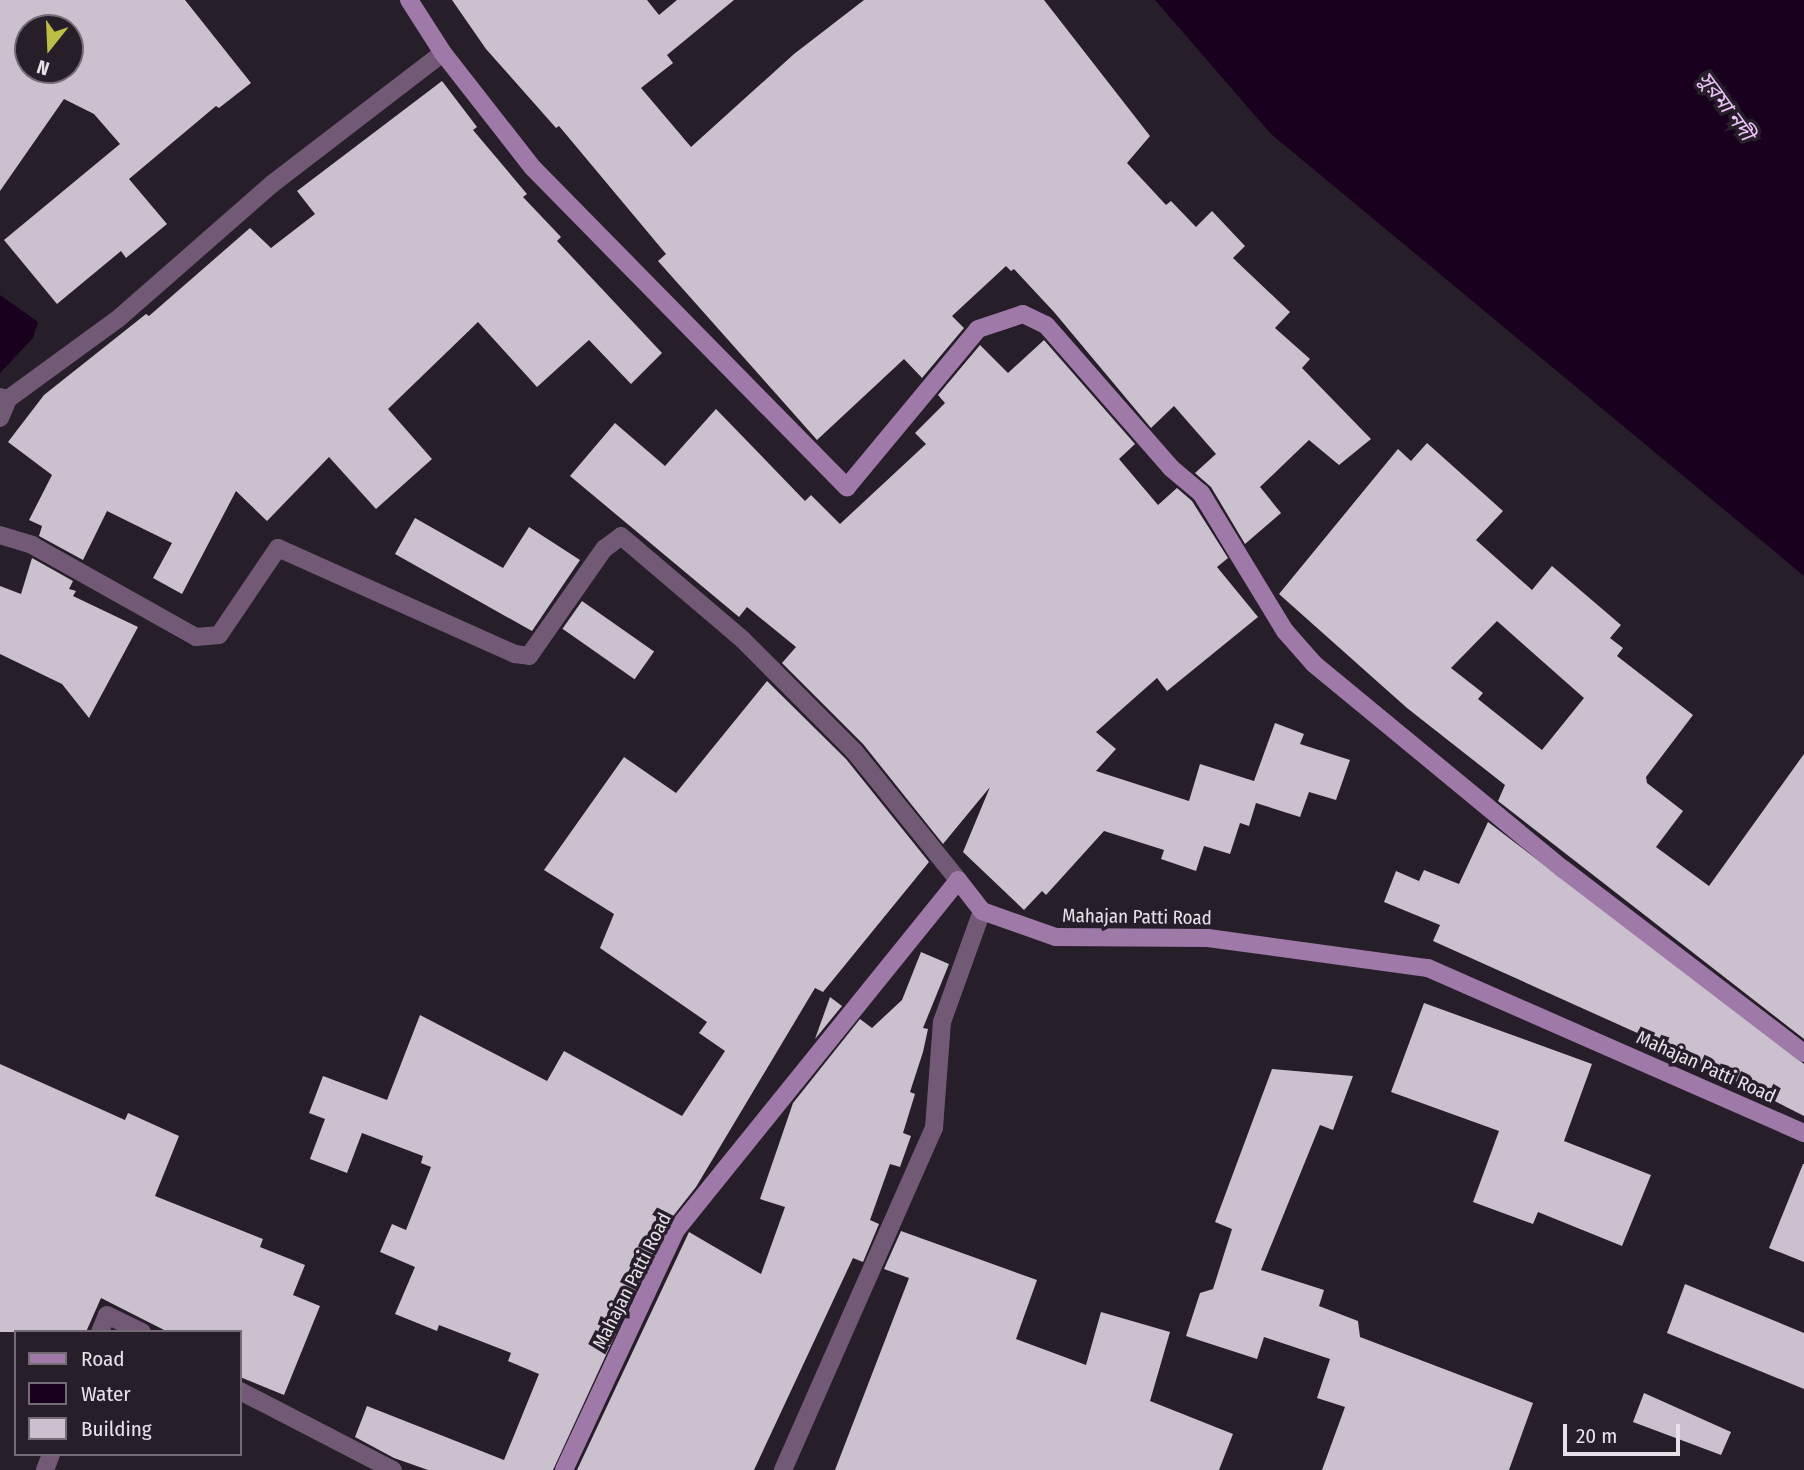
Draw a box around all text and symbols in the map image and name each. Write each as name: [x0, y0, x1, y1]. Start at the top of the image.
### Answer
north arrow: [14, 14, 84, 84]
text: N: [34, 55, 52, 80]
water label: সুরমা নদী: [1693, 67, 1759, 145]
street label: Mahajan Patti Road: [1062, 904, 1212, 930]
street label: Mahajan Patti Road: [1633, 1026, 1779, 1108]
street label: Mahajan Patti Road: [588, 1209, 676, 1353]
legend: [14, 1330, 242, 1456]
text: Road: [81, 1346, 125, 1372]
text: Water: [81, 1381, 131, 1407]
scale bar: [1566, 1410, 1683, 1454]
text: Building: [81, 1416, 152, 1442]
text: 20 m: [1576, 1423, 1617, 1449]

